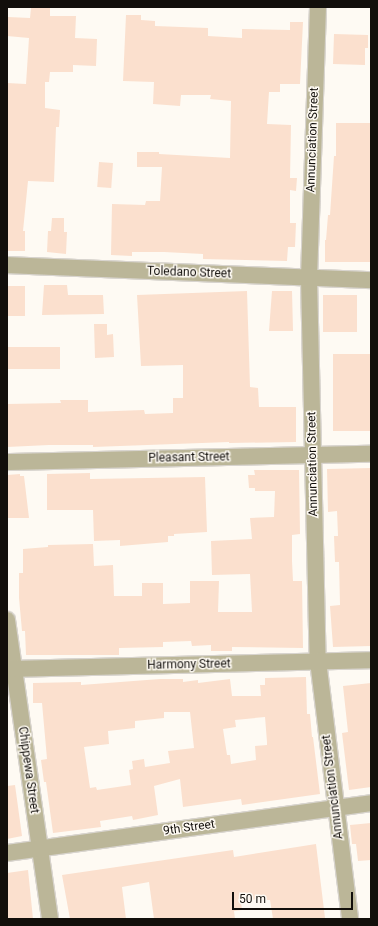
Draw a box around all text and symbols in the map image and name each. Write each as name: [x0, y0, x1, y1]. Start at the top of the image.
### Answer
street label: Annunciation Street: [304, 87, 322, 193]
street label: Toledano Street: [147, 264, 231, 282]
street label: Annunciation Street: [305, 411, 321, 517]
street label: Pleasant Street: [148, 450, 230, 466]
street label: Harmony Street: [147, 657, 231, 673]
street label: Chippewa Street: [15, 726, 41, 814]
street label: Annunciation Street: [319, 734, 347, 840]
street label: 9th Street: [162, 817, 216, 839]
scale bar: [234, 884, 355, 910]
text: 50 m: [239, 892, 266, 906]

